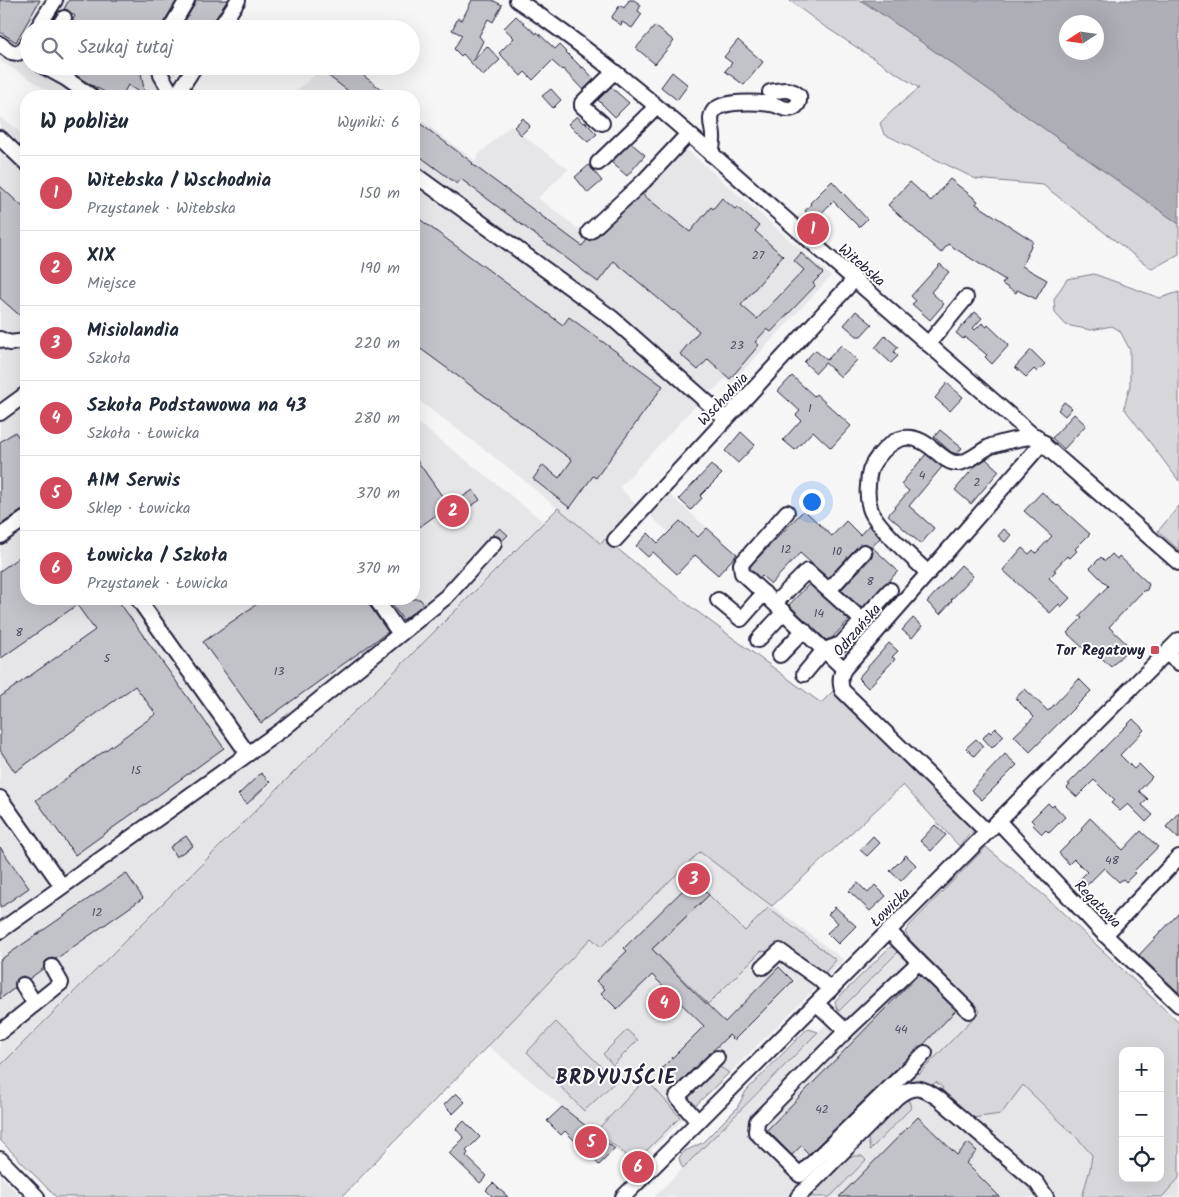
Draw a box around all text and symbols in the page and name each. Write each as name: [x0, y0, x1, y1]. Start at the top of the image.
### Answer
north arrow: [1059, 15, 1104, 60]
search box: [20, 20, 420, 75]
text: Szukaj tutaj: [78, 33, 173, 63]
icon: search: [38, 34, 66, 62]
text: W pobliżu: [40, 106, 128, 139]
text: Wyniki: 6: [337, 110, 400, 135]
text: Witebska / Wschodnia: [87, 166, 271, 196]
text: 1: [54, 181, 58, 206]
text: 150 m: [359, 181, 400, 206]
text: Przystanek · Witebska: [87, 196, 236, 221]
pin: 1: [797, 210, 829, 248]
street label: Witebska: [832, 238, 890, 293]
text: XIX: [87, 241, 115, 271]
house number: 27: [752, 246, 765, 265]
text: 2: [51, 256, 61, 281]
text: 190 m: [360, 256, 400, 281]
text: Miejsce: [87, 271, 136, 296]
text: Misiolandia: [87, 316, 179, 346]
text: 3: [52, 331, 60, 356]
text: 220 m: [354, 331, 400, 356]
house number: 23: [730, 336, 744, 355]
text: Szkoła: [87, 346, 131, 371]
street label: Wschodnia: [693, 367, 755, 432]
text: Szkoła Podstawowa na 43: [87, 391, 306, 421]
house number: 1: [808, 399, 812, 418]
text: 4: [52, 406, 60, 431]
text: 280 m: [354, 406, 400, 431]
text: Szkoła · Łowicka: [87, 421, 199, 446]
text: AIM Serwis: [87, 466, 180, 496]
house number: 4: [919, 466, 926, 485]
house number: 2: [974, 473, 981, 492]
text: 5: [52, 481, 60, 506]
text: 370 m: [356, 481, 400, 506]
your location: [799, 489, 825, 515]
pin: 2: [437, 492, 469, 530]
text: Sklep · Łowicka: [87, 496, 191, 521]
house number: 12: [781, 540, 791, 559]
text: Łowicka / Szkoła: [87, 541, 227, 571]
house number: 10: [832, 542, 842, 561]
text: 6: [52, 556, 60, 581]
text: 370 m: [356, 556, 400, 581]
text: Przystanek · Łowicka: [87, 571, 228, 596]
house number: 8: [866, 572, 874, 591]
street label: Odrzańska: [828, 599, 888, 663]
house number: 14: [814, 604, 825, 623]
house number: 8: [15, 623, 23, 642]
place label: Tor Regatowy: [1056, 639, 1145, 663]
marker: Tor Regatowy: [1149, 644, 1161, 656]
house number: 5: [104, 649, 112, 668]
house number: 13: [274, 662, 284, 681]
house number: 15: [131, 761, 143, 780]
house number: 48: [1105, 851, 1120, 870]
pin: 3: [678, 860, 710, 898]
street label: Regatowa: [1068, 875, 1127, 934]
street label: Łowicka: [865, 882, 916, 933]
house number: 12: [92, 903, 102, 922]
pin: 4: [648, 984, 680, 1022]
house number: 44: [894, 1020, 908, 1039]
map controls: [1119, 1047, 1164, 1182]
button: +: [1119, 1047, 1164, 1092]
district label: BRDYUJŚCIE: [556, 1063, 676, 1095]
button: −: [1119, 1092, 1164, 1137]
house number: 42: [815, 1100, 829, 1119]
pin: 5: [575, 1123, 607, 1161]
button: locate: [1119, 1137, 1164, 1182]
pin: 6: [622, 1148, 654, 1186]

